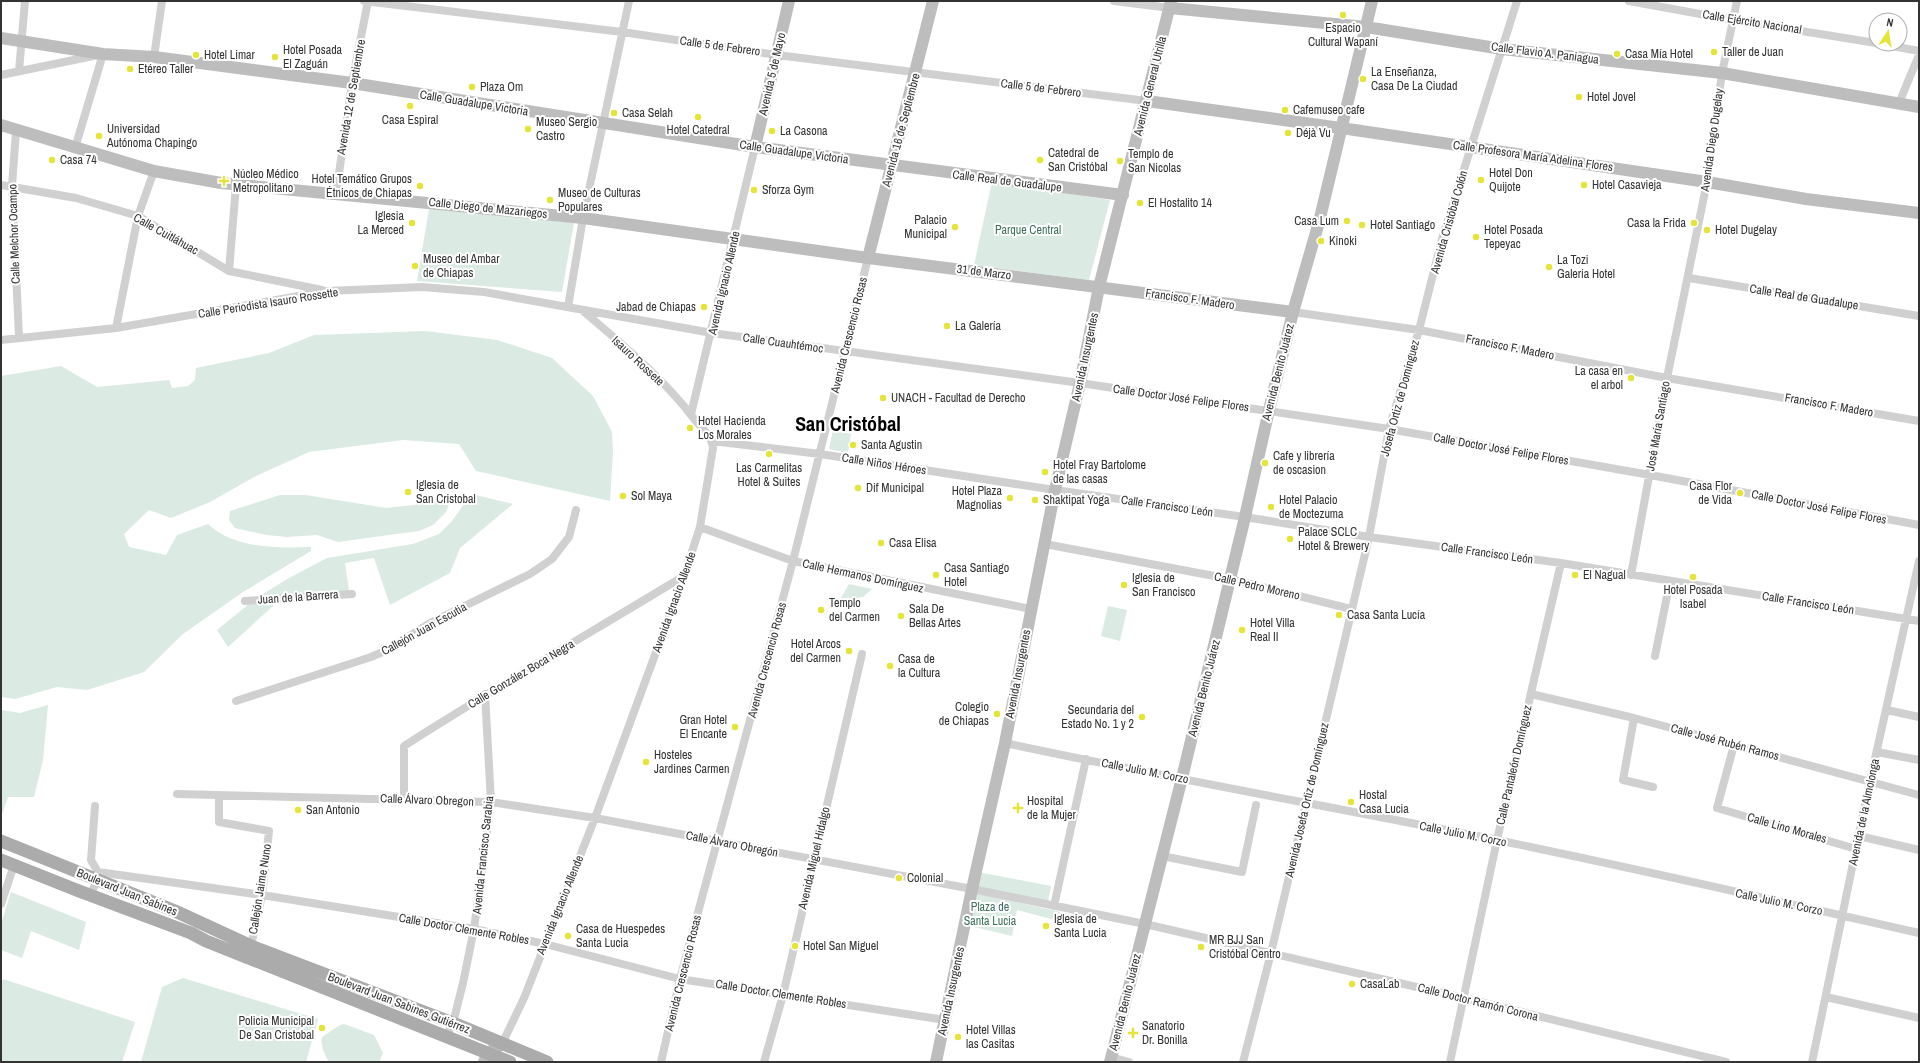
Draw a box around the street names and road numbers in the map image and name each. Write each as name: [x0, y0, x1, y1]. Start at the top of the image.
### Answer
street label: Calle Ejército Nacional: [1701, 6, 1803, 38]
street label: Avenida 5 de Mayo: [754, 31, 789, 118]
street label: Calle 5 de Febrero: [679, 32, 761, 60]
street label: Avenida General Utrilla: [1130, 34, 1170, 138]
street label: Avenida 12 de Septiembre: [333, 38, 369, 157]
street label: Calle Flavio A. Paniagua: [1490, 38, 1600, 68]
street label: Avenida 16 de Septiembre: [878, 71, 924, 189]
street label: Calle 5 de Febrero: [1000, 75, 1082, 101]
street label: Calle Guadalupe Victoria: [419, 87, 530, 120]
street label: Avenida Diego Dugelay: [1697, 87, 1727, 193]
street label: Calle Guadalupe Victoria: [739, 136, 850, 168]
street label: Calle Profesora María Adelina Flores: [1452, 137, 1614, 175]
street label: Calle Real de Guadalupe: [951, 166, 1063, 196]
street label: Avenida Cristóbal Colón: [1426, 169, 1471, 276]
street label: Calle Melchor Ocampo: [4, 184, 24, 284]
street label: Calle Diego de Mazariegos: [428, 194, 548, 222]
street label: Calle Cuitláhuac: [131, 210, 202, 259]
street label: Avenida Ignacio Allende: [704, 230, 744, 337]
street label: 31 de Marzo: [956, 261, 1012, 283]
street label: Avenida Crescencio Rosas: [827, 275, 871, 396]
street label: Calle Real de Guadalupe: [1748, 280, 1860, 314]
street label: Calle Periodista Isauro Rossette: [197, 284, 339, 322]
street label: Francisco F. Madero: [1144, 285, 1236, 313]
street label: Avenida Insurgentes: [1068, 311, 1102, 404]
street label: Avenida Benito Juárez: [1258, 322, 1298, 423]
street label: Calle Cuauhtémoc: [742, 329, 824, 357]
street label: Francisco F. Madero: [1464, 331, 1556, 363]
street label: Isauro Rossete: [608, 333, 668, 389]
street label: Jósefa Ortiz de Domínguez: [1377, 338, 1423, 458]
street label: José María Santiago: [1642, 380, 1674, 472]
street label: Calle Doctor José Felipe Flores: [1112, 381, 1250, 415]
street label: Francisco F. Madero: [1783, 389, 1875, 421]
street label: Calle Doctor José Felipe Flores: [1432, 429, 1570, 469]
street label: Calle Niños Héroes: [841, 449, 927, 479]
street label: Calle Doctor José Felipe Flores: [1750, 486, 1888, 528]
street label: Calle Francisco León: [1120, 492, 1214, 520]
street label: Calle Francisco León: [1440, 539, 1534, 567]
street label: Avenida Ignacio Allende: [648, 549, 700, 655]
street label: Calle Hermanos Domínguez: [801, 555, 925, 597]
street label: Calle Pedro Moreno: [1213, 568, 1301, 604]
street label: Juan de la Barrera: [257, 586, 339, 608]
street label: Calle Francisco León: [1761, 588, 1855, 618]
street label: Callejón Juan Escutia: [378, 599, 470, 659]
street label: Avenida Crescencio Rosas: [744, 600, 790, 721]
street label: Avenida Insurgentes: [1001, 628, 1034, 721]
street label: Calle González Boca Negra: [465, 636, 578, 712]
street label: Avenida Benito Juárez: [1184, 638, 1224, 739]
street label: Calle Pantaleón Domínguez: [1492, 703, 1536, 826]
street label: Calle José Rubén Ramos: [1669, 720, 1781, 764]
street label: Avenida Josefa Ortiz de Domínguez: [1281, 721, 1333, 880]
street label: Calle Julio M. Corzo: [1100, 755, 1190, 787]
street label: Avenida de la Almolonga: [1845, 757, 1883, 868]
street label: Calle Álvaro Obregon: [380, 790, 474, 810]
street label: Avenida Francisco Sarabia: [469, 794, 497, 916]
street label: Avenida Miguel Hidalgo: [794, 805, 834, 912]
street label: Calle Lino Morales: [1745, 809, 1829, 847]
street label: Calle Julio M. Corzo: [1418, 818, 1508, 850]
street label: Calle Álvaro Obregón: [685, 827, 779, 861]
street label: Callejón Jaime Nuno: [245, 843, 275, 935]
street label: Avenida Ignacio Allende: [532, 853, 587, 958]
street label: Boulevard Juan Sabines: [74, 864, 180, 920]
street label: Calle Julio M. Corzo: [1734, 885, 1824, 919]
street label: Calle Doctor Clemente Robles: [397, 910, 531, 948]
street label: Avenida Crescencio Rosas: [661, 913, 705, 1034]
street label: Avenida Insurgentes: [934, 945, 968, 1038]
street label: Avenida Benito Juárez: [1105, 952, 1145, 1053]
street label: Boulevard Juan Sabines Gutiérrez: [326, 968, 472, 1038]
street label: Calle Doctor Clemente Robles: [714, 976, 848, 1012]
street label: Calle Doctor Ramón Corona: [1416, 979, 1540, 1025]

